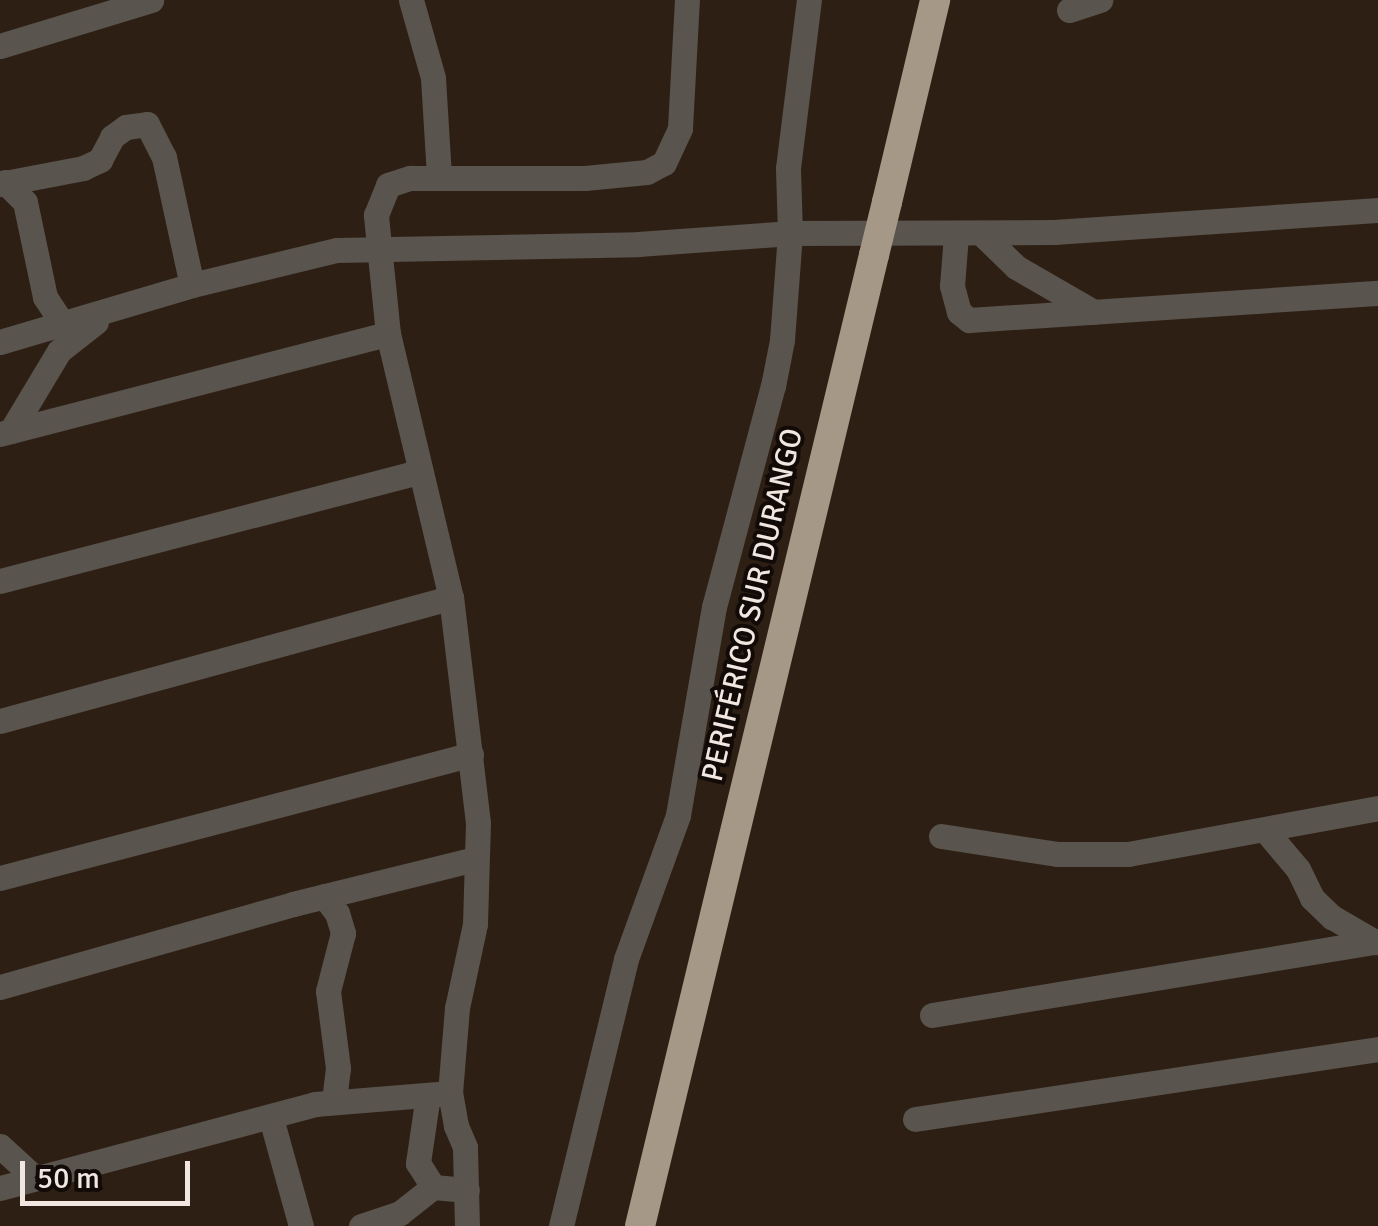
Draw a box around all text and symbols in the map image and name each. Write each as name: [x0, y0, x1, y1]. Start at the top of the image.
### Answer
street label: PERIFÉRICO SUR DURANGO: [695, 425, 811, 785]
scale bar: [25, 1141, 195, 1203]
text: 50 m: [37, 1160, 100, 1197]

